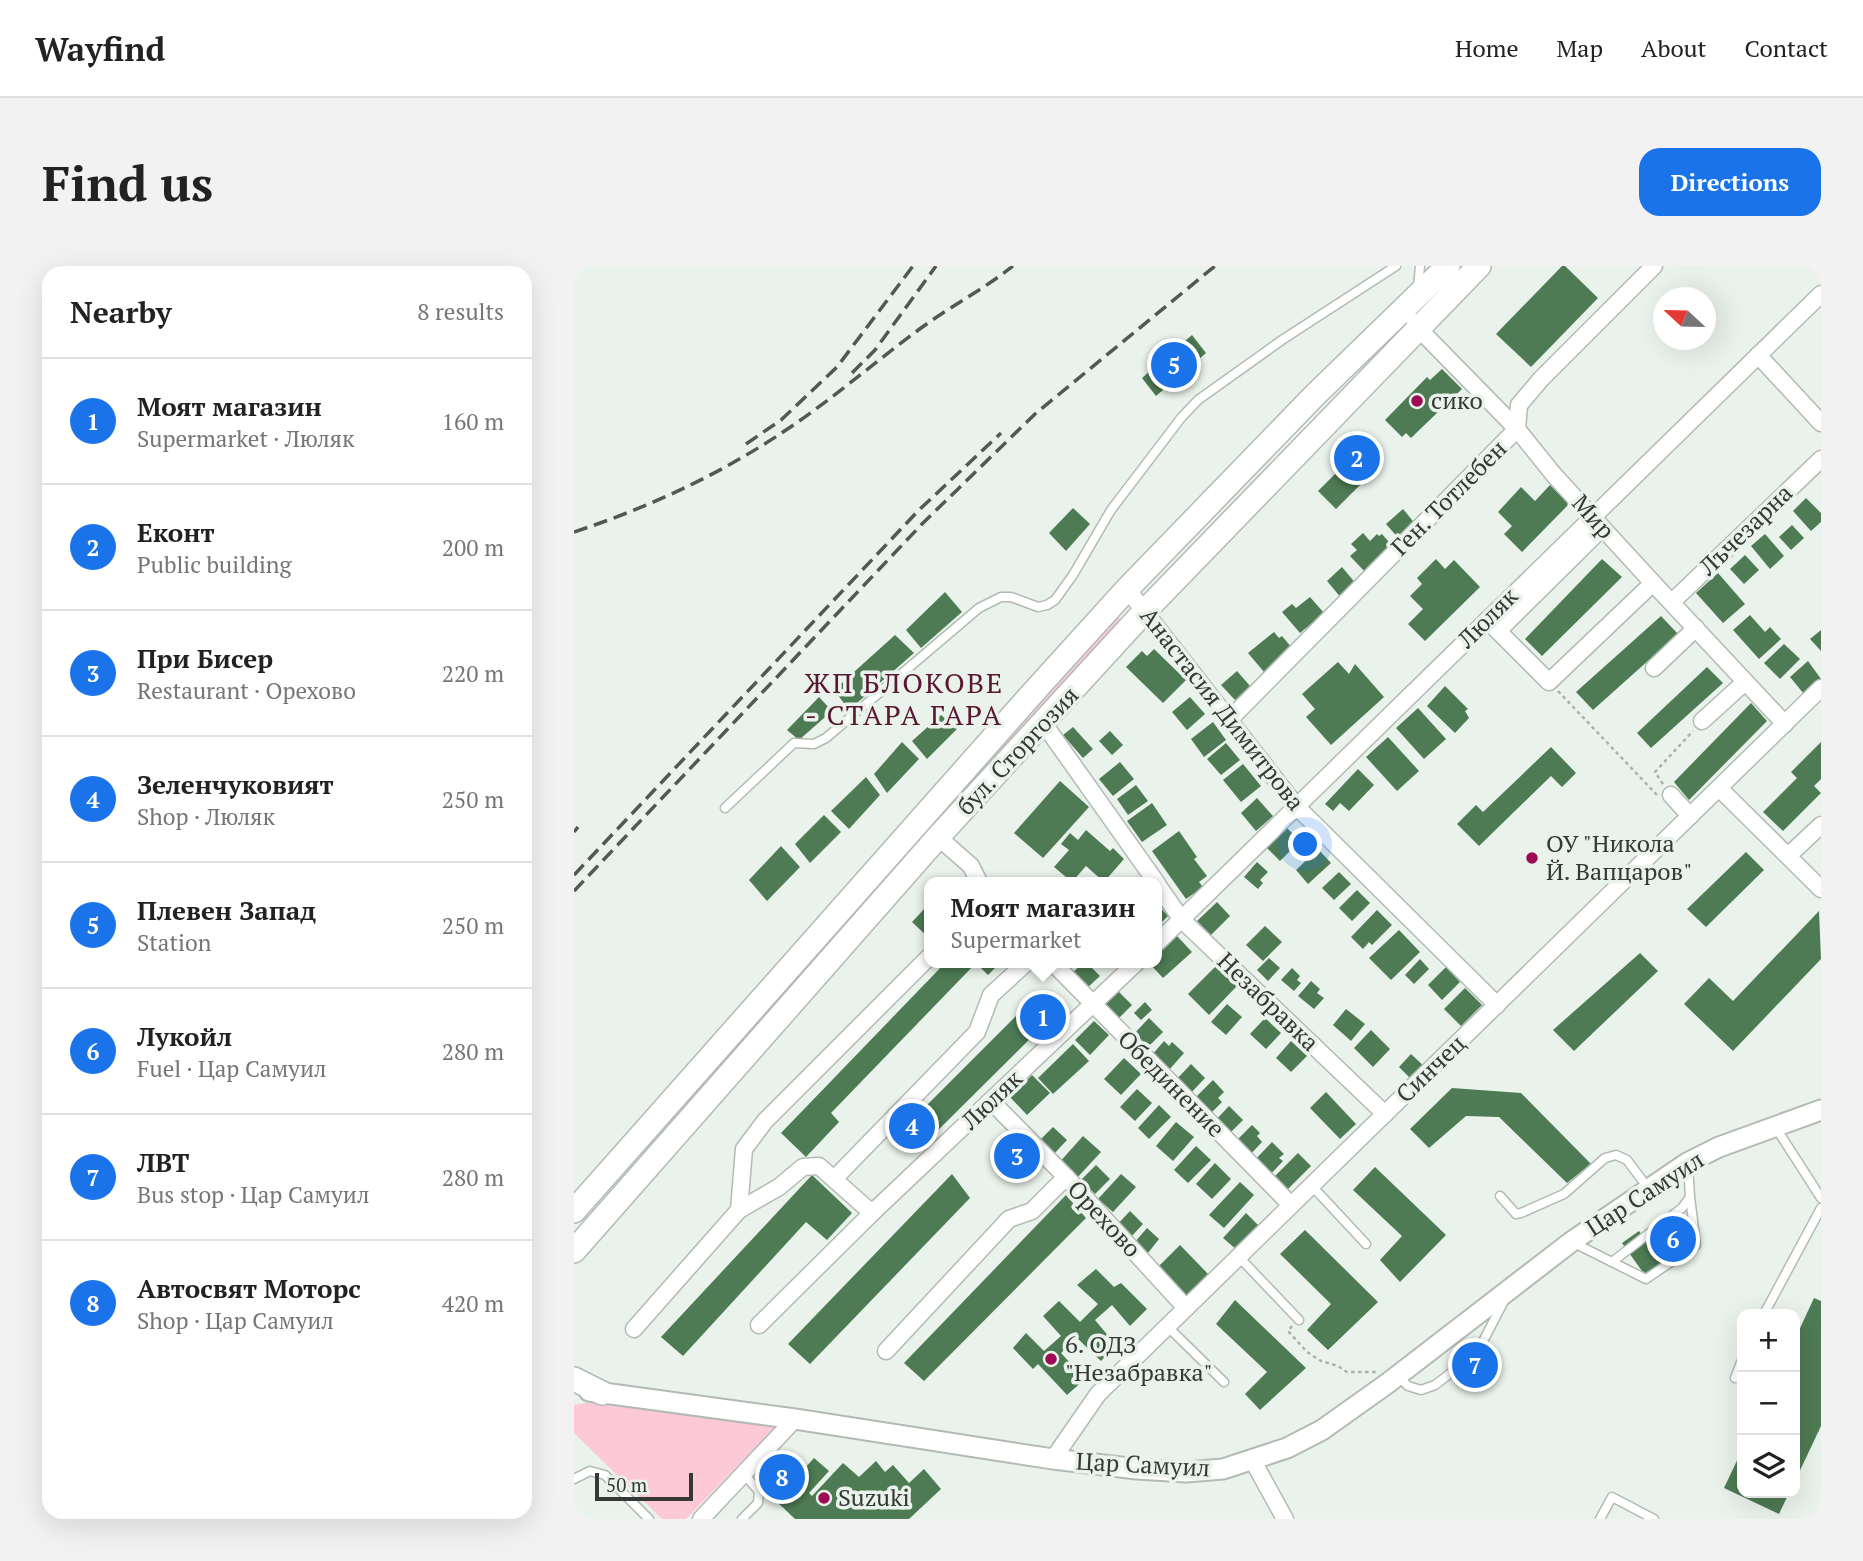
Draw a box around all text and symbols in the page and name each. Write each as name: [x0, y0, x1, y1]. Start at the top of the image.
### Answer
text: Wayfind: [35, 27, 165, 70]
text: Home: [1455, 32, 1519, 64]
text: Map: [1557, 32, 1603, 64]
text: About: [1641, 32, 1707, 64]
text: Contact: [1745, 32, 1828, 64]
button: Directions: [1639, 148, 1821, 216]
text: Find us: [42, 150, 213, 215]
north arrow: [1653, 287, 1716, 350]
text: Nearby: [70, 292, 172, 332]
text: 8 results: [417, 296, 504, 327]
pin: 5: [1151, 339, 1197, 391]
place label: сико: [1431, 384, 1483, 416]
text: Моят магазин: [137, 389, 322, 423]
marker: сико: [1409, 393, 1425, 409]
text: 1: [87, 406, 100, 437]
text: 160 m: [442, 406, 504, 437]
text: Supermarket · Люляк: [137, 423, 354, 454]
pin: 2: [1334, 432, 1380, 484]
street label: Ген. Тотлебен: [1383, 432, 1513, 562]
street label: Лъчезарна: [1691, 477, 1799, 582]
street label: Мир: [1565, 487, 1622, 545]
text: Еконт: [137, 515, 215, 549]
text: 2: [87, 532, 100, 563]
text: 200 m: [442, 532, 504, 563]
text: Public building: [137, 549, 292, 580]
street label: Люляк: [1450, 580, 1524, 655]
street label: Анастасия Димитрова: [1133, 600, 1312, 816]
text: При Бисер: [137, 641, 273, 675]
text: 3: [87, 658, 100, 689]
text: 220 m: [442, 658, 504, 689]
district label: ЖП БЛОКОВЕ - СТАРА ГАРА: [804, 664, 1004, 733]
text: Restaurant · Орехово: [137, 675, 356, 706]
street label: бул. Сторгозия: [949, 679, 1085, 821]
text: Зеленчуковият: [137, 767, 334, 801]
text: 4: [87, 784, 100, 815]
text: 250 m: [442, 784, 504, 815]
text: Shop · Люляк: [137, 801, 275, 832]
your location: [1288, 827, 1322, 861]
place label: ОУ "Никола Й. Вапцаров": [1546, 827, 1692, 887]
marker: ОУ "Никола Й. Вапцаров": [1524, 850, 1540, 866]
popup: [924, 877, 1162, 968]
text: Моят магазин: [951, 890, 1135, 924]
text: Плевен Запад: [137, 893, 316, 927]
text: 5: [87, 910, 100, 941]
text: 250 m: [442, 910, 504, 941]
text: Supermarket: [951, 924, 1082, 955]
text: Station: [137, 927, 211, 958]
street label: Незабравка: [1211, 945, 1326, 1058]
pin: 1: [1020, 991, 1066, 1043]
text: Лукойл: [137, 1019, 232, 1053]
street label: Обединение: [1111, 1023, 1232, 1144]
street label: Синчец: [1389, 1027, 1472, 1109]
text: 6: [87, 1036, 100, 1067]
text: 280 m: [442, 1036, 504, 1067]
text: Fuel · Цар Самуил: [137, 1053, 326, 1084]
street label: Люляк: [953, 1062, 1029, 1137]
pin: 4: [889, 1100, 935, 1152]
pin: 3: [994, 1130, 1040, 1182]
street label: Цар Самуил: [1579, 1143, 1709, 1243]
text: ЛВТ: [137, 1145, 189, 1179]
text: 7: [87, 1162, 100, 1193]
text: 280 m: [442, 1162, 504, 1193]
street label: Орехово: [1061, 1173, 1149, 1264]
text: Bus stop · Цар Самуил: [137, 1179, 369, 1210]
pin: 6: [1650, 1213, 1696, 1265]
text: Автосвят Моторс: [137, 1271, 361, 1305]
text: 8: [87, 1288, 100, 1319]
text: 420 m: [442, 1288, 504, 1319]
text: Shop · Цар Самуил: [137, 1305, 334, 1336]
map controls: [1737, 1309, 1800, 1498]
button: +: [1737, 1309, 1800, 1372]
place label: 6. ОДЗ "Незабравка": [1065, 1328, 1213, 1388]
pin: 7: [1452, 1339, 1498, 1391]
marker: 6. ОДЗ "Незабравка": [1043, 1351, 1059, 1367]
button: −: [1737, 1372, 1800, 1435]
button: layers: [1737, 1435, 1800, 1498]
street label: Цар Самуил: [1075, 1445, 1211, 1483]
pin: 8: [759, 1451, 805, 1503]
scale bar: [595, 1470, 693, 1502]
text: 50 m: [606, 1472, 647, 1497]
place label: Suzuki: [838, 1481, 910, 1513]
marker: Suzuki: [816, 1490, 832, 1506]

